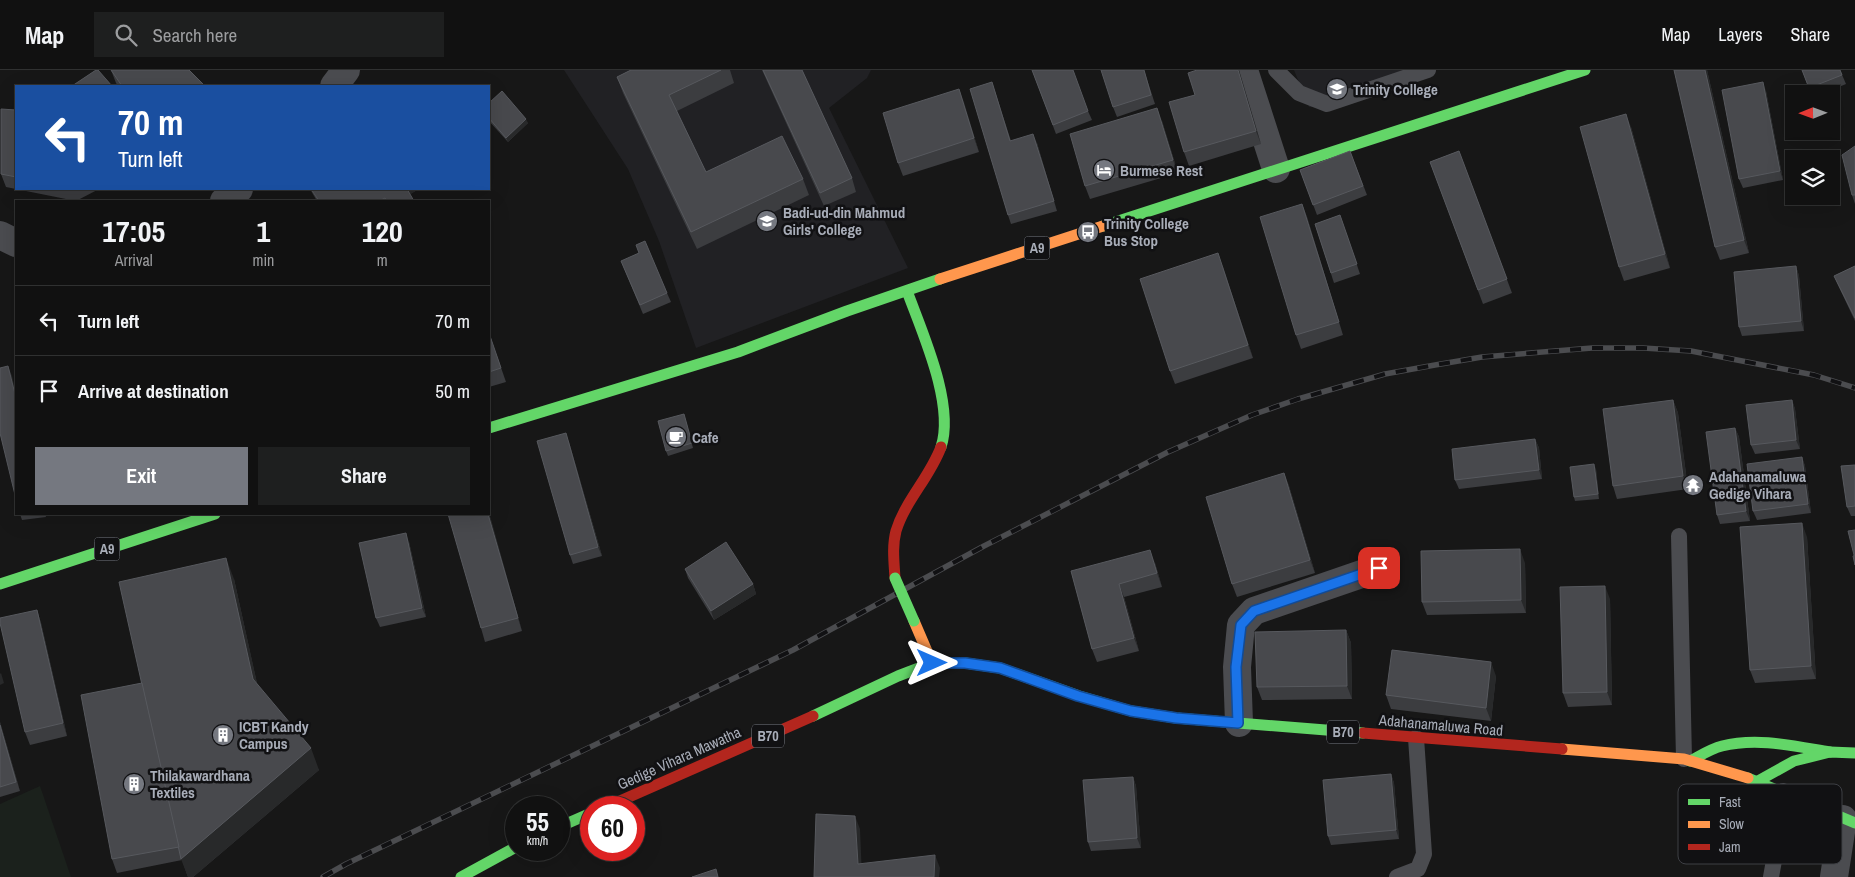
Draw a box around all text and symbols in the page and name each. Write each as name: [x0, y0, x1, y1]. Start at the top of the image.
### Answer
search box: [94, 12, 444, 57]
text: Map: [25, 19, 64, 51]
icon: search: [112, 21, 140, 49]
text: Search here: [152, 22, 237, 48]
text: Map: [1662, 22, 1690, 47]
text: Layers: [1718, 22, 1763, 47]
text: Share: [1791, 22, 1830, 47]
school or university icon: Trinity College: [1325, 77, 1349, 101]
place label: Trinity College: [1353, 79, 1438, 100]
north arrow: [1785, 85, 1840, 140]
map controls: [1785, 85, 1840, 205]
text: 70 m: [118, 99, 183, 146]
icon: left: [35, 105, 100, 170]
text: Turn left: [118, 144, 183, 174]
button: layers: [1785, 150, 1840, 205]
hotel icon: Burmese Rest: [1092, 158, 1116, 182]
place label: Burmese Rest: [1120, 160, 1203, 181]
place label: Badi-ud-din Mahmud Girls' College: [783, 202, 905, 240]
school or university icon: Badi-ud-din Mahmud Girls' College: [755, 209, 779, 233]
text: 17:05: [102, 211, 165, 251]
text: 1: [257, 211, 270, 251]
text: 120: [362, 211, 403, 251]
place label: Trinity College Bus Stop: [1104, 213, 1189, 251]
bus stop icon: Trinity College Bus Stop: [1076, 220, 1100, 244]
road number: A9: [1024, 237, 1050, 260]
text: Arrival: [115, 249, 153, 271]
text: min: [252, 249, 274, 271]
text: m: [377, 249, 388, 271]
icon: left: [35, 307, 63, 335]
text: Turn left: [78, 308, 139, 334]
text: 70 m: [435, 308, 470, 334]
icon: arrive: [35, 377, 63, 405]
text: Arrive at destination: [78, 378, 229, 404]
text: 50 m: [435, 378, 470, 404]
cafe icon: Cafe: [664, 425, 688, 449]
place label: Cafe: [692, 427, 719, 448]
button: Exit: [35, 447, 248, 505]
button: Share: [258, 447, 470, 505]
place label: Adahanamaluwa Gedige Vihara: [1709, 466, 1806, 504]
temple icon: Adahanamaluwa Gedige Vihara: [1681, 473, 1705, 497]
road number: A9: [94, 538, 120, 560]
pin: [1358, 547, 1400, 589]
icon: arrive: [1365, 554, 1393, 582]
position arrow: [905, 636, 957, 688]
street label: Adahanamaluwa Road: [1377, 709, 1504, 741]
place label: ICBT Kandy Campus: [239, 716, 309, 754]
road number: B70: [1327, 720, 1359, 744]
street label: Gedige Vihara Mawatha: [614, 721, 744, 795]
building icon: ICBT Kandy Campus: [211, 723, 235, 747]
road number: B70: [752, 724, 784, 748]
place label: Thilakawardhana Textiles: [150, 765, 250, 803]
building icon: Thilakawardhana Textiles: [122, 772, 146, 796]
legend: [1678, 784, 1842, 864]
text: Fast: [1719, 793, 1741, 811]
speed limit sign: 60: [580, 796, 645, 861]
text: 55: [526, 805, 549, 839]
text: Slow: [1719, 815, 1745, 833]
text: km/h: [527, 833, 548, 849]
text: Jam: [1719, 838, 1741, 856]

